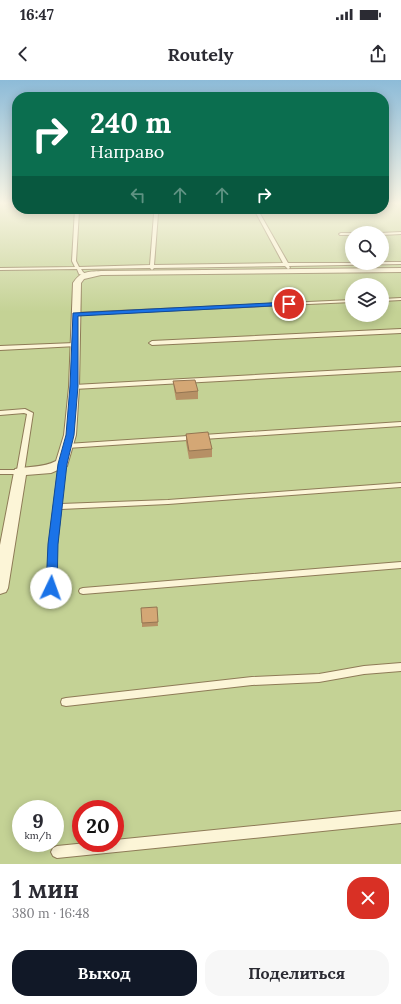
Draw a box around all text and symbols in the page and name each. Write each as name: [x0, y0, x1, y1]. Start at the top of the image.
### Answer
text: 16:47: [20, 5, 54, 24]
icon: back: [12, 43, 34, 65]
text: Routely: [168, 43, 233, 66]
icon: share: [367, 43, 389, 65]
text: 240 m: [90, 105, 171, 141]
icon: right: [24, 108, 76, 160]
text: Направо: [90, 140, 164, 163]
icon: left: [127, 184, 149, 206]
icon: ahead: [169, 184, 191, 206]
icon: ahead: [211, 184, 233, 206]
icon: right: [253, 184, 275, 206]
map controls: [345, 226, 389, 322]
button: search: [345, 226, 389, 270]
button: layers: [345, 278, 389, 322]
pin: [272, 287, 306, 321]
icon: arrive: [278, 293, 300, 315]
position arrow: [30, 567, 72, 609]
speed limit sign: 20: [72, 800, 124, 852]
text: 9: [32, 808, 44, 833]
text: km/h: [24, 829, 52, 842]
text: 1 мин: [12, 874, 79, 905]
button: close: [347, 877, 389, 919]
text: 380 m · 16:48: [12, 905, 90, 922]
button: Выход: [12, 950, 197, 996]
button: Поделиться: [205, 950, 389, 996]

